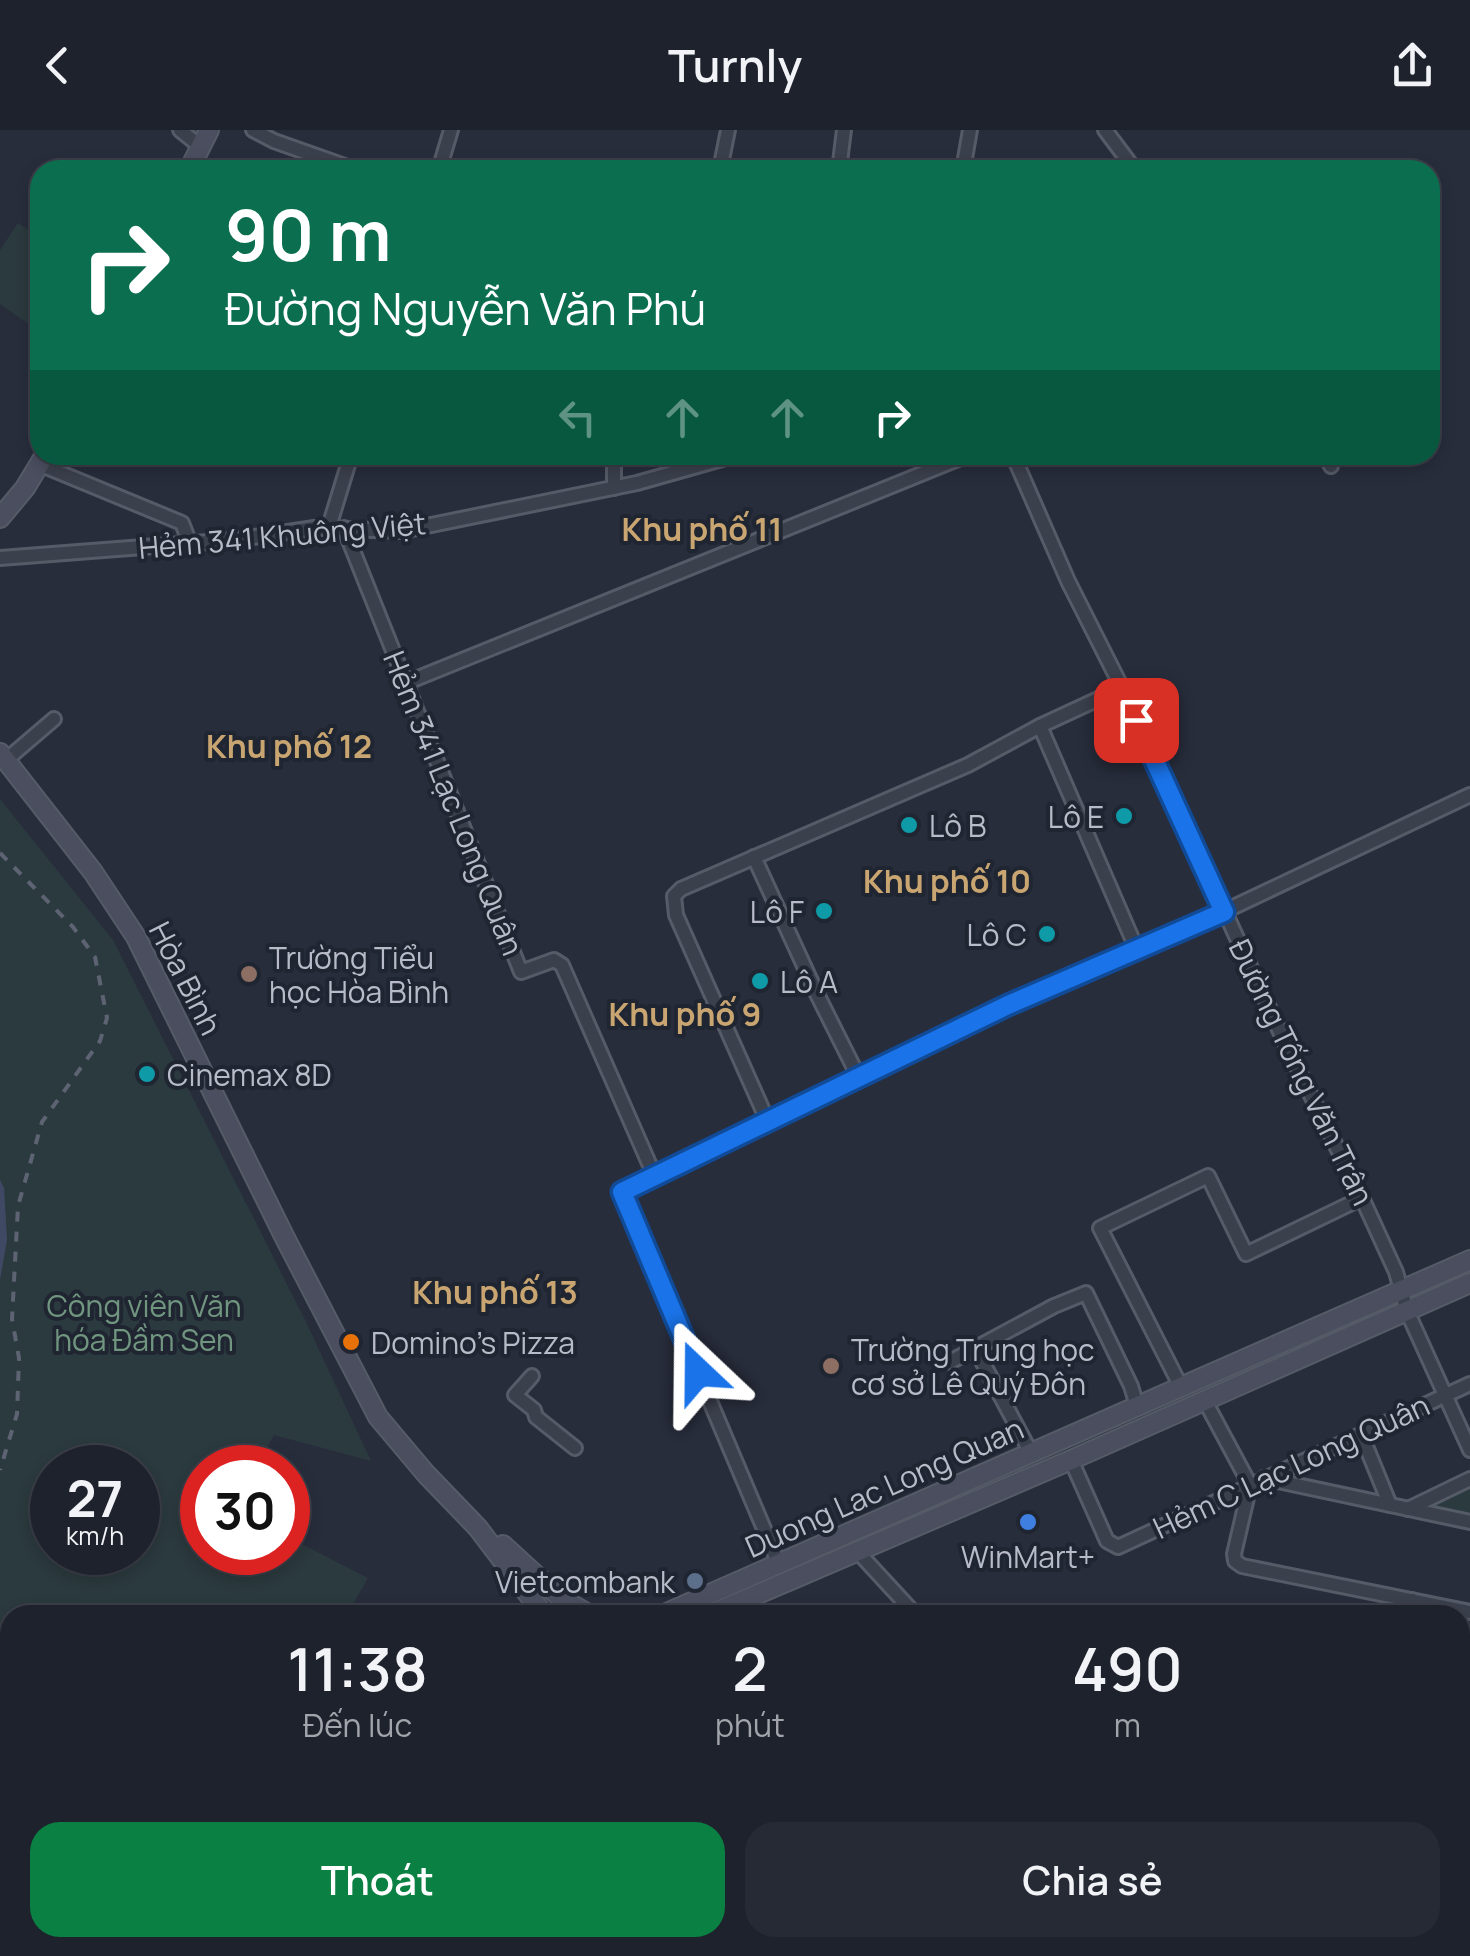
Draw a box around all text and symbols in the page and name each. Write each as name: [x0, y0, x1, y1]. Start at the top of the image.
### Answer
text: Turnly: [668, 34, 802, 96]
icon: back: [30, 38, 85, 93]
icon: share: [1385, 38, 1440, 93]
text: 90 m: [225, 186, 392, 282]
icon: right: [60, 200, 190, 330]
text: Đường Nguyễn Văn Phú: [225, 277, 706, 339]
icon: left: [550, 390, 605, 445]
icon: ahead: [655, 390, 710, 445]
icon: ahead: [760, 390, 815, 445]
icon: right: [865, 390, 920, 445]
street label: Hẻm 341 Khuông Việt: [137, 502, 427, 568]
district label: Khu phố 11: [621, 507, 783, 551]
street label: Hẻm 341 Lạc Long Quân: [374, 645, 534, 961]
pin: [1094, 678, 1179, 763]
icon: arrive: [1109, 693, 1164, 748]
district label: Khu phố 12: [206, 724, 372, 768]
place label: Lô E: [1048, 796, 1104, 837]
place label: Lô B: [929, 805, 986, 846]
marker: Lô E: [1113, 805, 1135, 827]
marker: Lô B: [898, 814, 920, 836]
district label: Khu phố 10: [863, 859, 1031, 903]
place label: Lô F: [750, 891, 804, 932]
marker: Lô F: [813, 900, 835, 922]
street label: Hòa Bình: [140, 914, 232, 1042]
place label: Lô C: [966, 914, 1027, 955]
marker: Lô C: [1036, 923, 1058, 945]
street label: Đường Tống Văn Trân: [1220, 932, 1384, 1212]
place label: Trường Tiểu học Hòa Bình: [269, 937, 449, 1012]
place label: Lô A: [780, 961, 838, 1002]
marker: Trường Tiểu học Hòa Bình: [238, 963, 260, 985]
marker: Lô A: [749, 970, 771, 992]
district label: Khu phố 9: [609, 992, 761, 1036]
place label: Cinemax 8D: [167, 1054, 332, 1095]
marker: Cinemax 8D: [136, 1063, 158, 1085]
district label: Khu phố 13: [412, 1270, 578, 1314]
park label: Công viên Văn hóa Đầm Sen: [46, 1285, 242, 1360]
position arrow: [646, 1320, 750, 1424]
place label: Domino's Pizza: [371, 1322, 575, 1363]
place label: Trường Trung học cơ sở Lê Quý Đôn: [851, 1329, 1095, 1404]
marker: Domino's Pizza: [340, 1331, 362, 1353]
marker: Trường Trung học cơ sở Lê Quý Đôn: [820, 1355, 842, 1377]
street label: Hẻm C Lạc Long Quân: [1146, 1384, 1436, 1548]
street label: Duong Lac Long Quan: [738, 1407, 1030, 1567]
speed limit sign: 30: [180, 1445, 310, 1575]
text: 27: [67, 1464, 123, 1532]
marker: WinMart+: [1017, 1511, 1039, 1533]
text: km/h: [66, 1518, 124, 1553]
place label: WinMart+: [961, 1536, 1095, 1577]
place label: Vietcombank: [495, 1561, 676, 1602]
marker: Vietcombank: [684, 1570, 706, 1592]
text: 11:38: [287, 1627, 428, 1709]
text: 2: [732, 1627, 768, 1709]
text: 490: [1072, 1627, 1183, 1709]
text: Đến lúc: [303, 1703, 412, 1747]
text: phút: [715, 1703, 785, 1747]
text: m: [1114, 1703, 1141, 1747]
button: Thoát: [30, 1822, 725, 1937]
button: Chia sẻ: [745, 1822, 1440, 1937]

